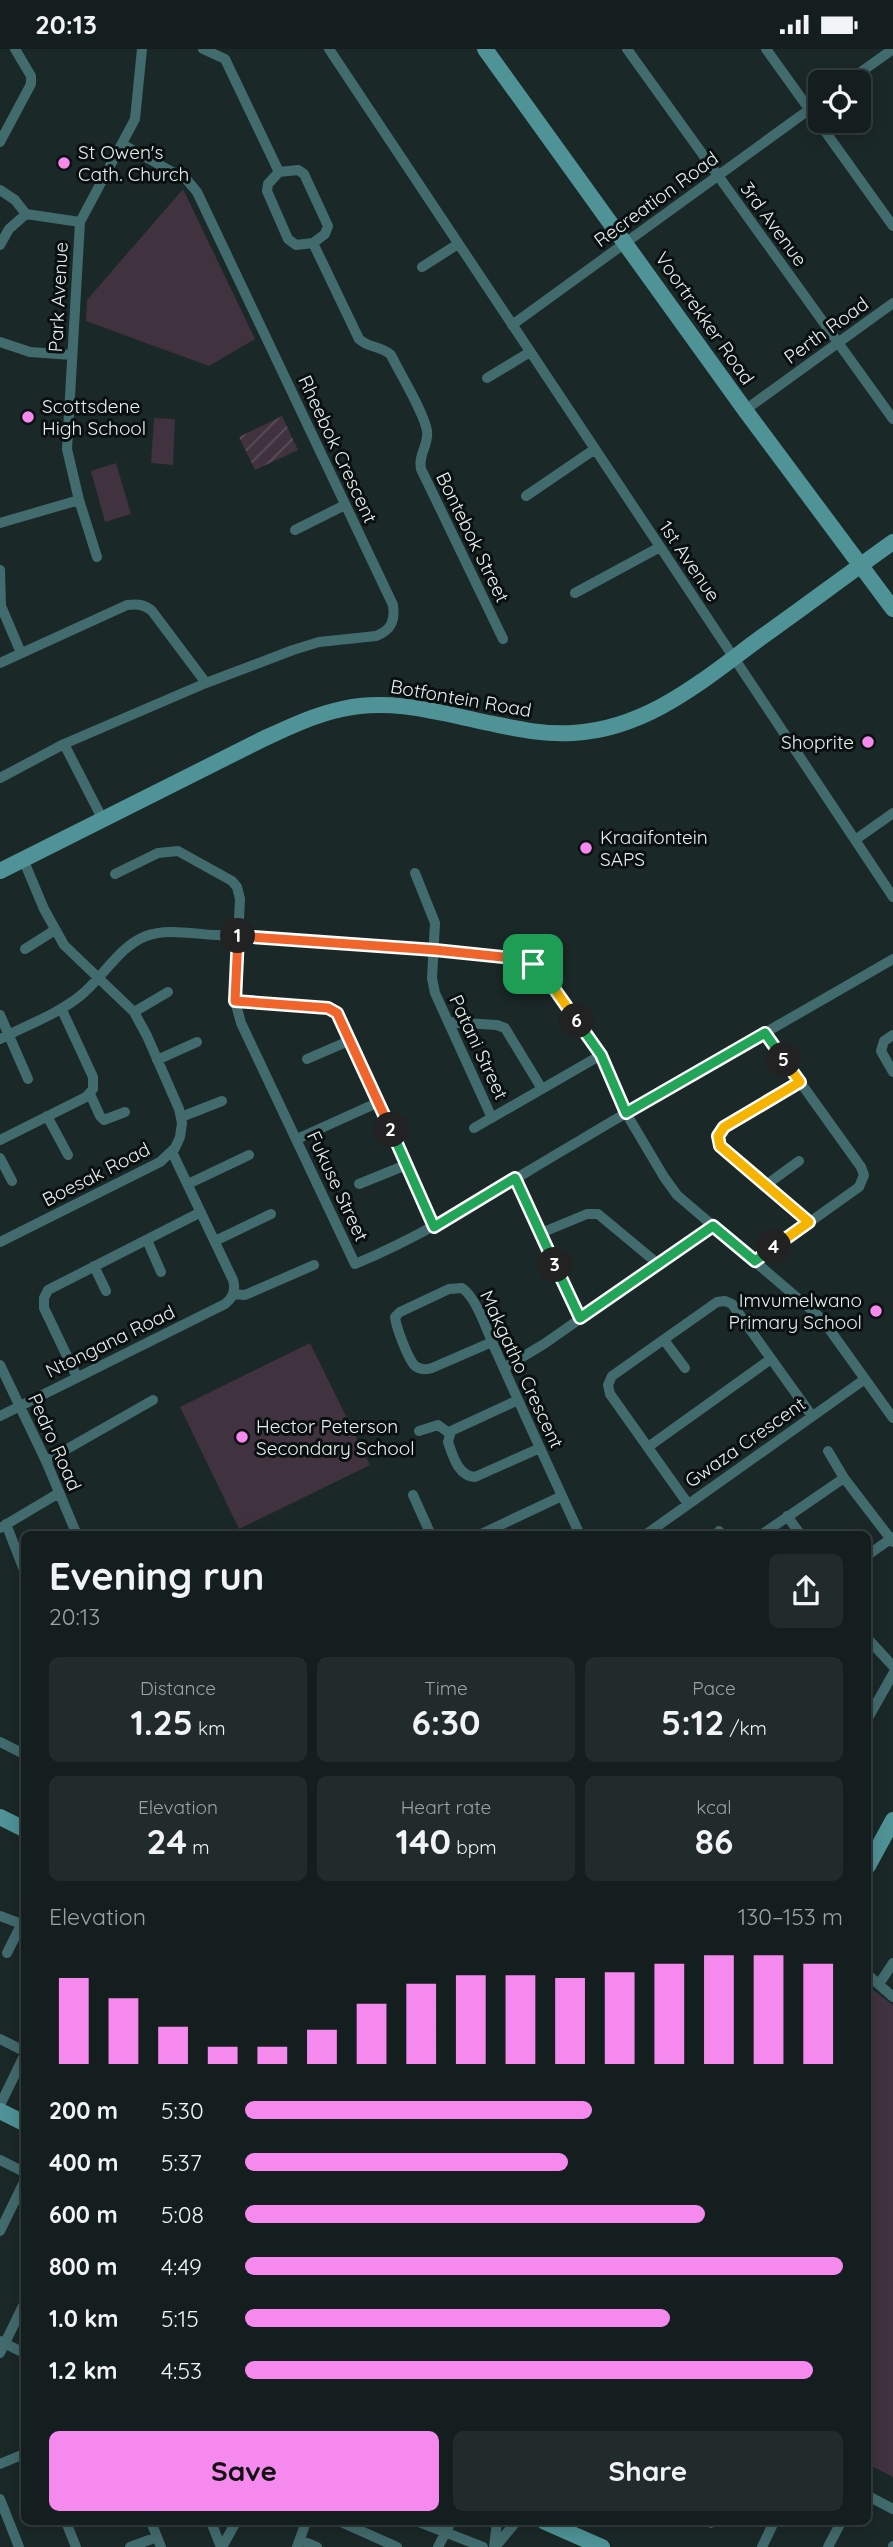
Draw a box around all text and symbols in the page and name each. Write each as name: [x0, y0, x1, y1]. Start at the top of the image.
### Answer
text: 20:13: [35, 8, 97, 41]
map controls: [808, 70, 871, 133]
button: locate: [808, 70, 871, 133]
place label: St Owen's Cath. Church: [78, 140, 189, 186]
street label: Recreation Road: [589, 146, 723, 252]
marker: St Owen's Cath. Church: [56, 155, 72, 171]
street label: 3rd Avenue: [735, 177, 813, 271]
street label: Park Avenue: [43, 241, 73, 353]
street label: Voortrekker Road: [650, 247, 760, 389]
street label: Perth Road: [779, 291, 873, 369]
street label: Rheebok Crescent: [293, 371, 383, 527]
place label: Scottsdene High School: [42, 394, 146, 440]
marker: Scottsdene High School: [20, 409, 36, 425]
street label: Bontebok Street: [431, 468, 515, 606]
street label: 1st Avenue: [654, 516, 726, 606]
street label: Botfontein Road: [389, 674, 533, 722]
place label: Shoprite: [781, 730, 854, 754]
marker: Shoprite: [860, 734, 876, 750]
place label: Kraaifontein SAPS: [600, 825, 708, 871]
marker: Kraaifontein SAPS: [578, 840, 594, 856]
pin: 1: [220, 919, 256, 953]
text: 1: [234, 923, 241, 947]
pin: [503, 934, 563, 994]
icon: arrive: [514, 945, 552, 983]
street label: Patani Street: [444, 991, 514, 1103]
pin: 6: [560, 1003, 594, 1039]
text: 6: [571, 1008, 582, 1032]
pin: 5: [766, 1042, 802, 1077]
text: 5: [778, 1047, 789, 1071]
pin: 2: [374, 1113, 408, 1147]
text: 2: [385, 1117, 396, 1141]
street label: Fukuse Street: [302, 1127, 374, 1245]
street label: Boesak Road: [38, 1137, 154, 1211]
pin: 4: [756, 1229, 792, 1265]
text: 4: [768, 1234, 779, 1258]
pin: 3: [538, 1247, 572, 1283]
text: 3: [549, 1252, 560, 1276]
street label: Makgatho Crescent: [475, 1286, 569, 1452]
place label: Imvumelwano Primary School: [729, 1288, 862, 1334]
street label: Ntongana Road: [41, 1299, 179, 1383]
marker: Imvumelwano Primary School: [868, 1303, 884, 1319]
street label: Pedro Road: [23, 1390, 87, 1494]
street label: Gwaza Crescent: [680, 1391, 810, 1493]
place label: Hector Peterson Secondary School: [256, 1414, 415, 1460]
marker: Hector Peterson Secondary School: [234, 1429, 250, 1445]
text: Evening run: [49, 1552, 264, 1600]
button: share: [769, 1554, 843, 1628]
text: 20:13: [49, 1602, 100, 1631]
text: Distance: [140, 1676, 216, 1700]
text: Time: [424, 1676, 468, 1700]
text: Pace: [692, 1676, 736, 1700]
text: 1.25: [130, 1700, 193, 1744]
text: 6:30: [411, 1700, 481, 1744]
text: 5:12: [661, 1700, 724, 1744]
text: km: [193, 1716, 226, 1740]
text: /km: [724, 1716, 767, 1740]
text: Elevation: [138, 1795, 218, 1819]
text: Heart rate: [401, 1795, 491, 1819]
text: kcal: [696, 1795, 732, 1819]
text: 24: [146, 1819, 187, 1863]
text: 140: [395, 1819, 451, 1863]
text: 86: [695, 1819, 733, 1863]
text: m: [187, 1835, 210, 1859]
text: bpm: [451, 1835, 497, 1859]
text: Elevation: [49, 1902, 146, 1931]
text: 130–153 m: [738, 1902, 843, 1931]
text: 200 m: [49, 2096, 118, 2125]
text: 5:30: [161, 2096, 204, 2125]
text: 400 m: [49, 2148, 118, 2177]
text: 5:37: [161, 2148, 202, 2177]
text: 600 m: [49, 2200, 118, 2229]
text: 5:08: [161, 2200, 204, 2229]
text: 800 m: [49, 2252, 118, 2281]
text: 4:49: [161, 2252, 202, 2281]
text: 1.0 km: [49, 2304, 119, 2333]
text: 5:15: [161, 2304, 199, 2333]
text: 1.2 km: [49, 2356, 118, 2385]
text: 4:53: [161, 2356, 202, 2385]
button: Save: [49, 2431, 439, 2511]
button: Share: [453, 2431, 843, 2511]

